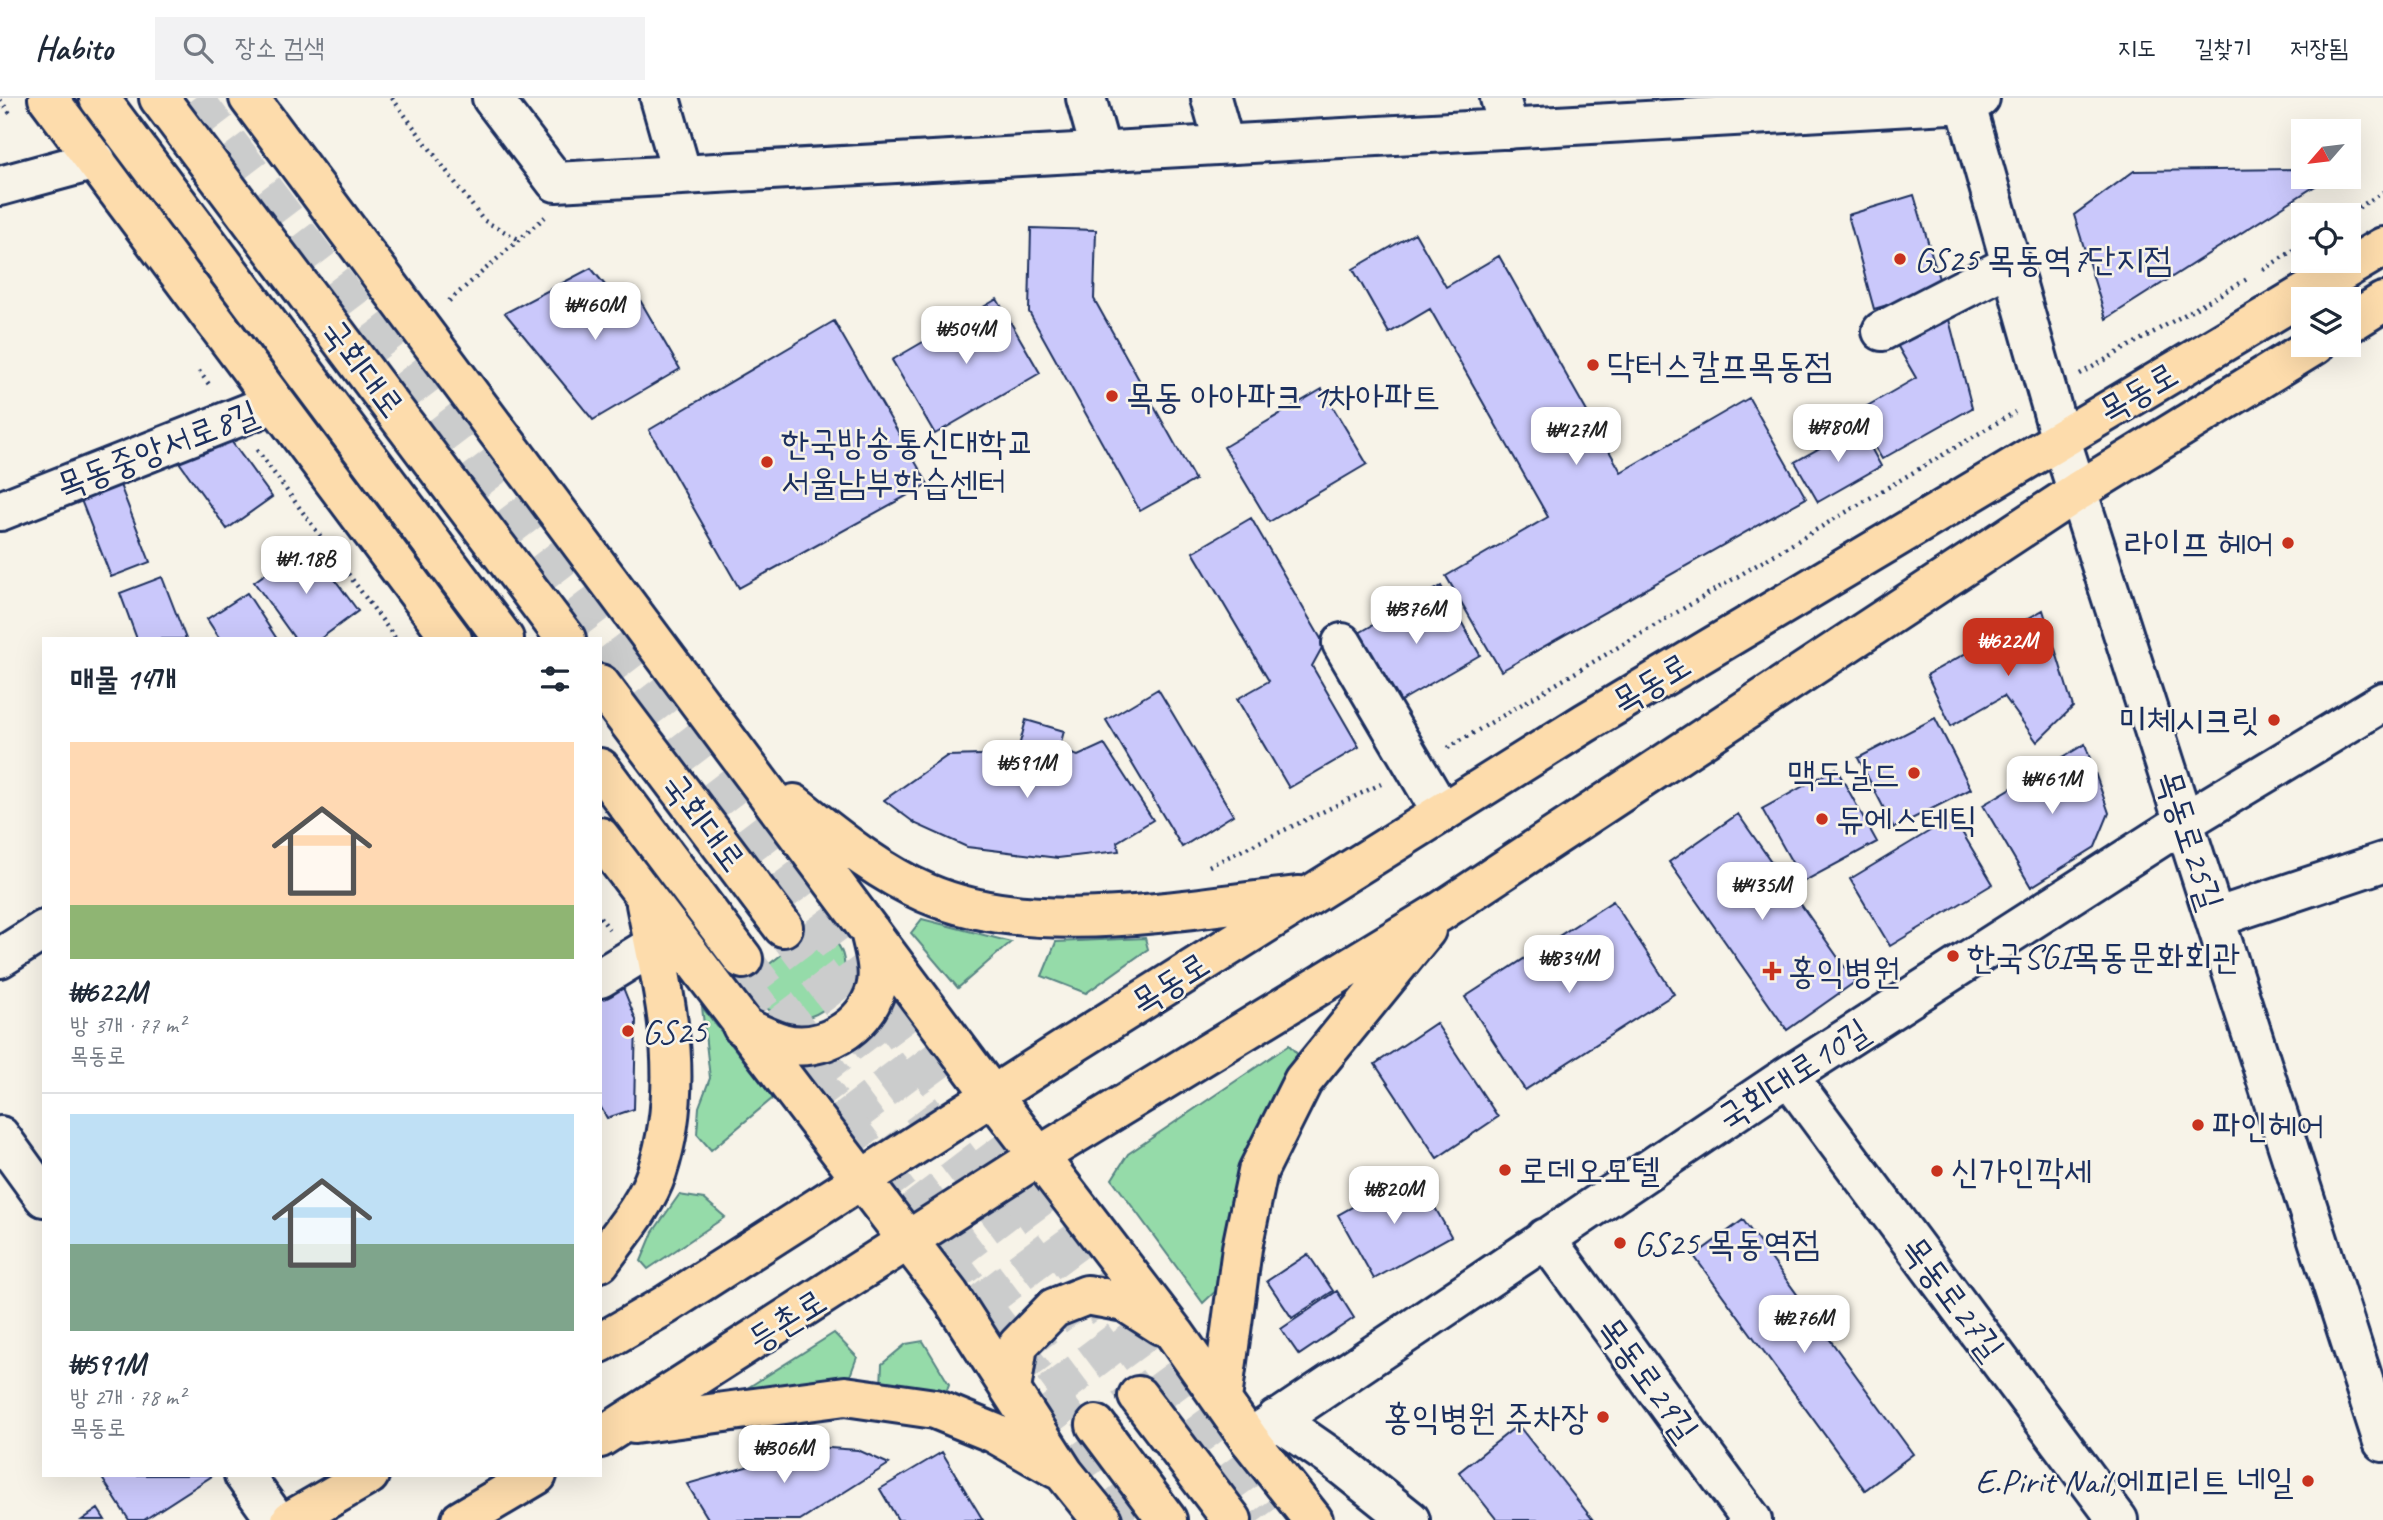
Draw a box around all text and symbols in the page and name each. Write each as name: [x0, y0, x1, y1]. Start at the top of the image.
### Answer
search box: [155, 17, 645, 80]
text: Habito: [35, 27, 113, 69]
icon: search: [179, 29, 217, 67]
text: 장소 검색: [235, 31, 325, 64]
text: 지도: [2118, 33, 2156, 63]
text: 길찾기: [2194, 33, 2252, 63]
text: 저장됨: [2290, 33, 2348, 63]
north arrow: [2291, 119, 2361, 189]
map controls: [2291, 119, 2361, 357]
button: locate: [2291, 203, 2361, 273]
place label: GS25 목동역7단지점: [1914, 237, 2172, 282]
marker: GS25 목동역7단지점: [1892, 251, 1908, 267]
pin: ₩460M: [546, 282, 644, 342]
button: layers: [2291, 287, 2361, 357]
text: ₩460M: [566, 290, 624, 319]
pin: ₩504M: [917, 306, 1015, 366]
street label: 국회대로: [311, 309, 415, 427]
text: ₩504M: [937, 314, 995, 343]
place label: 닥터스칼프목동점: [1607, 343, 1832, 388]
street label: 목동로: [2090, 351, 2186, 433]
marker: 닥터스칼프목동점: [1585, 357, 1601, 373]
place label: 목동 아아파크 1차아파트: [1126, 374, 1440, 419]
marker: 목동 아아파크 1차아파트: [1104, 388, 1120, 404]
street label: 목동중앙서로8길: [50, 390, 264, 508]
pin: ₩780M: [1789, 404, 1887, 464]
pin: ₩427M: [1527, 408, 1625, 467]
text: ₩780M: [1809, 412, 1867, 441]
text: ₩427M: [1547, 415, 1605, 444]
place label: 한국방송통신대학교 서울남부학습센터: [781, 420, 1034, 505]
marker: 한국방송통신대학교 서울남부학습센터: [759, 454, 775, 470]
place label: 라이프 헤어: [2125, 521, 2274, 566]
marker: 라이프 헤어: [2280, 535, 2296, 551]
pin: ₩1.18B: [249, 536, 363, 596]
text: ₩1.18B: [277, 544, 335, 573]
pin: ₩376M: [1367, 587, 1465, 646]
text: ₩376M: [1387, 594, 1445, 623]
pin: ₩622M: [1959, 618, 2057, 678]
text: ₩622M: [1979, 626, 2037, 655]
street label: 목동로: [1603, 642, 1699, 724]
text: 매물 14개: [70, 660, 177, 698]
icon: filters: [536, 660, 574, 698]
place label: 미체시크릿: [2119, 698, 2260, 743]
marker: 미체시크릿: [2266, 712, 2282, 728]
pin: ₩591M: [978, 740, 1076, 800]
text: ₩591M: [998, 748, 1056, 777]
place label: 맥도날드: [1787, 751, 1900, 796]
pin: ₩461M: [2003, 756, 2101, 816]
street label: 국회대로: [652, 763, 756, 881]
text: ₩461M: [2023, 764, 2081, 793]
street label: 목동로25길: [2146, 764, 2234, 916]
marker: 맥도날드: [1906, 765, 1922, 781]
icon: home: [259, 788, 385, 914]
place label: 듀에스테틱: [1836, 797, 1977, 842]
marker: 듀에스테틱: [1814, 811, 1830, 827]
pin: ₩435M: [1713, 862, 1811, 922]
text: ₩435M: [1733, 870, 1791, 899]
place label: 한국SGI목동문화회관: [1967, 934, 2240, 979]
pin: ₩834M: [1520, 936, 1618, 995]
street label: 목동로: [1122, 942, 1218, 1024]
text: ₩834M: [1540, 943, 1598, 972]
marker: 한국SGI목동문화회관: [1945, 948, 1961, 964]
place label: 홍익병원: [1788, 949, 1901, 994]
marker: 홍익병원: [1762, 961, 1782, 981]
text: ₩622M: [70, 973, 147, 1011]
street label: 국회대로10길: [1708, 1008, 1878, 1140]
place label: GS25: [642, 1009, 709, 1054]
text: 방 3개 · 77 m²: [70, 1011, 185, 1040]
marker: GS25: [620, 1023, 636, 1039]
text: 목동로: [70, 1041, 126, 1070]
place label: 파인헤어: [2212, 1103, 2325, 1148]
marker: 파인헤어: [2190, 1117, 2206, 1133]
place label: 로데오모텔: [1519, 1148, 1660, 1193]
place label: 신가인깍세: [1951, 1149, 2092, 1194]
icon: home: [259, 1160, 385, 1286]
marker: 로데오모텔: [1497, 1162, 1513, 1178]
marker: 신가인깍세: [1929, 1163, 1945, 1179]
pin: ₩820M: [1345, 1166, 1443, 1226]
text: ₩820M: [1365, 1174, 1423, 1203]
place label: GS25 목동역점: [1634, 1221, 1820, 1266]
street label: 목동로27길: [1892, 1227, 2014, 1369]
marker: GS25 목동역점: [1612, 1235, 1628, 1251]
street label: 등촌로: [739, 1279, 835, 1361]
pin: ₩276M: [1755, 1296, 1853, 1355]
text: ₩276M: [1775, 1303, 1833, 1332]
street label: 목동로29길: [1587, 1307, 1709, 1451]
text: ₩591M: [70, 1345, 145, 1383]
text: 방 2개 · 78 m²: [70, 1383, 185, 1412]
place label: 홍익병원 주차장: [1383, 1395, 1589, 1440]
marker: 홍익병원 주차장: [1595, 1409, 1611, 1425]
text: 목동로: [70, 1413, 126, 1442]
pin: ₩306M: [735, 1426, 833, 1485]
text: ₩306M: [755, 1433, 813, 1462]
place label: E.Pirit Nail,에피리트 네일: [1975, 1459, 2294, 1504]
marker: E.Pirit Nail,에피리트 네일: [2300, 1473, 2316, 1489]

